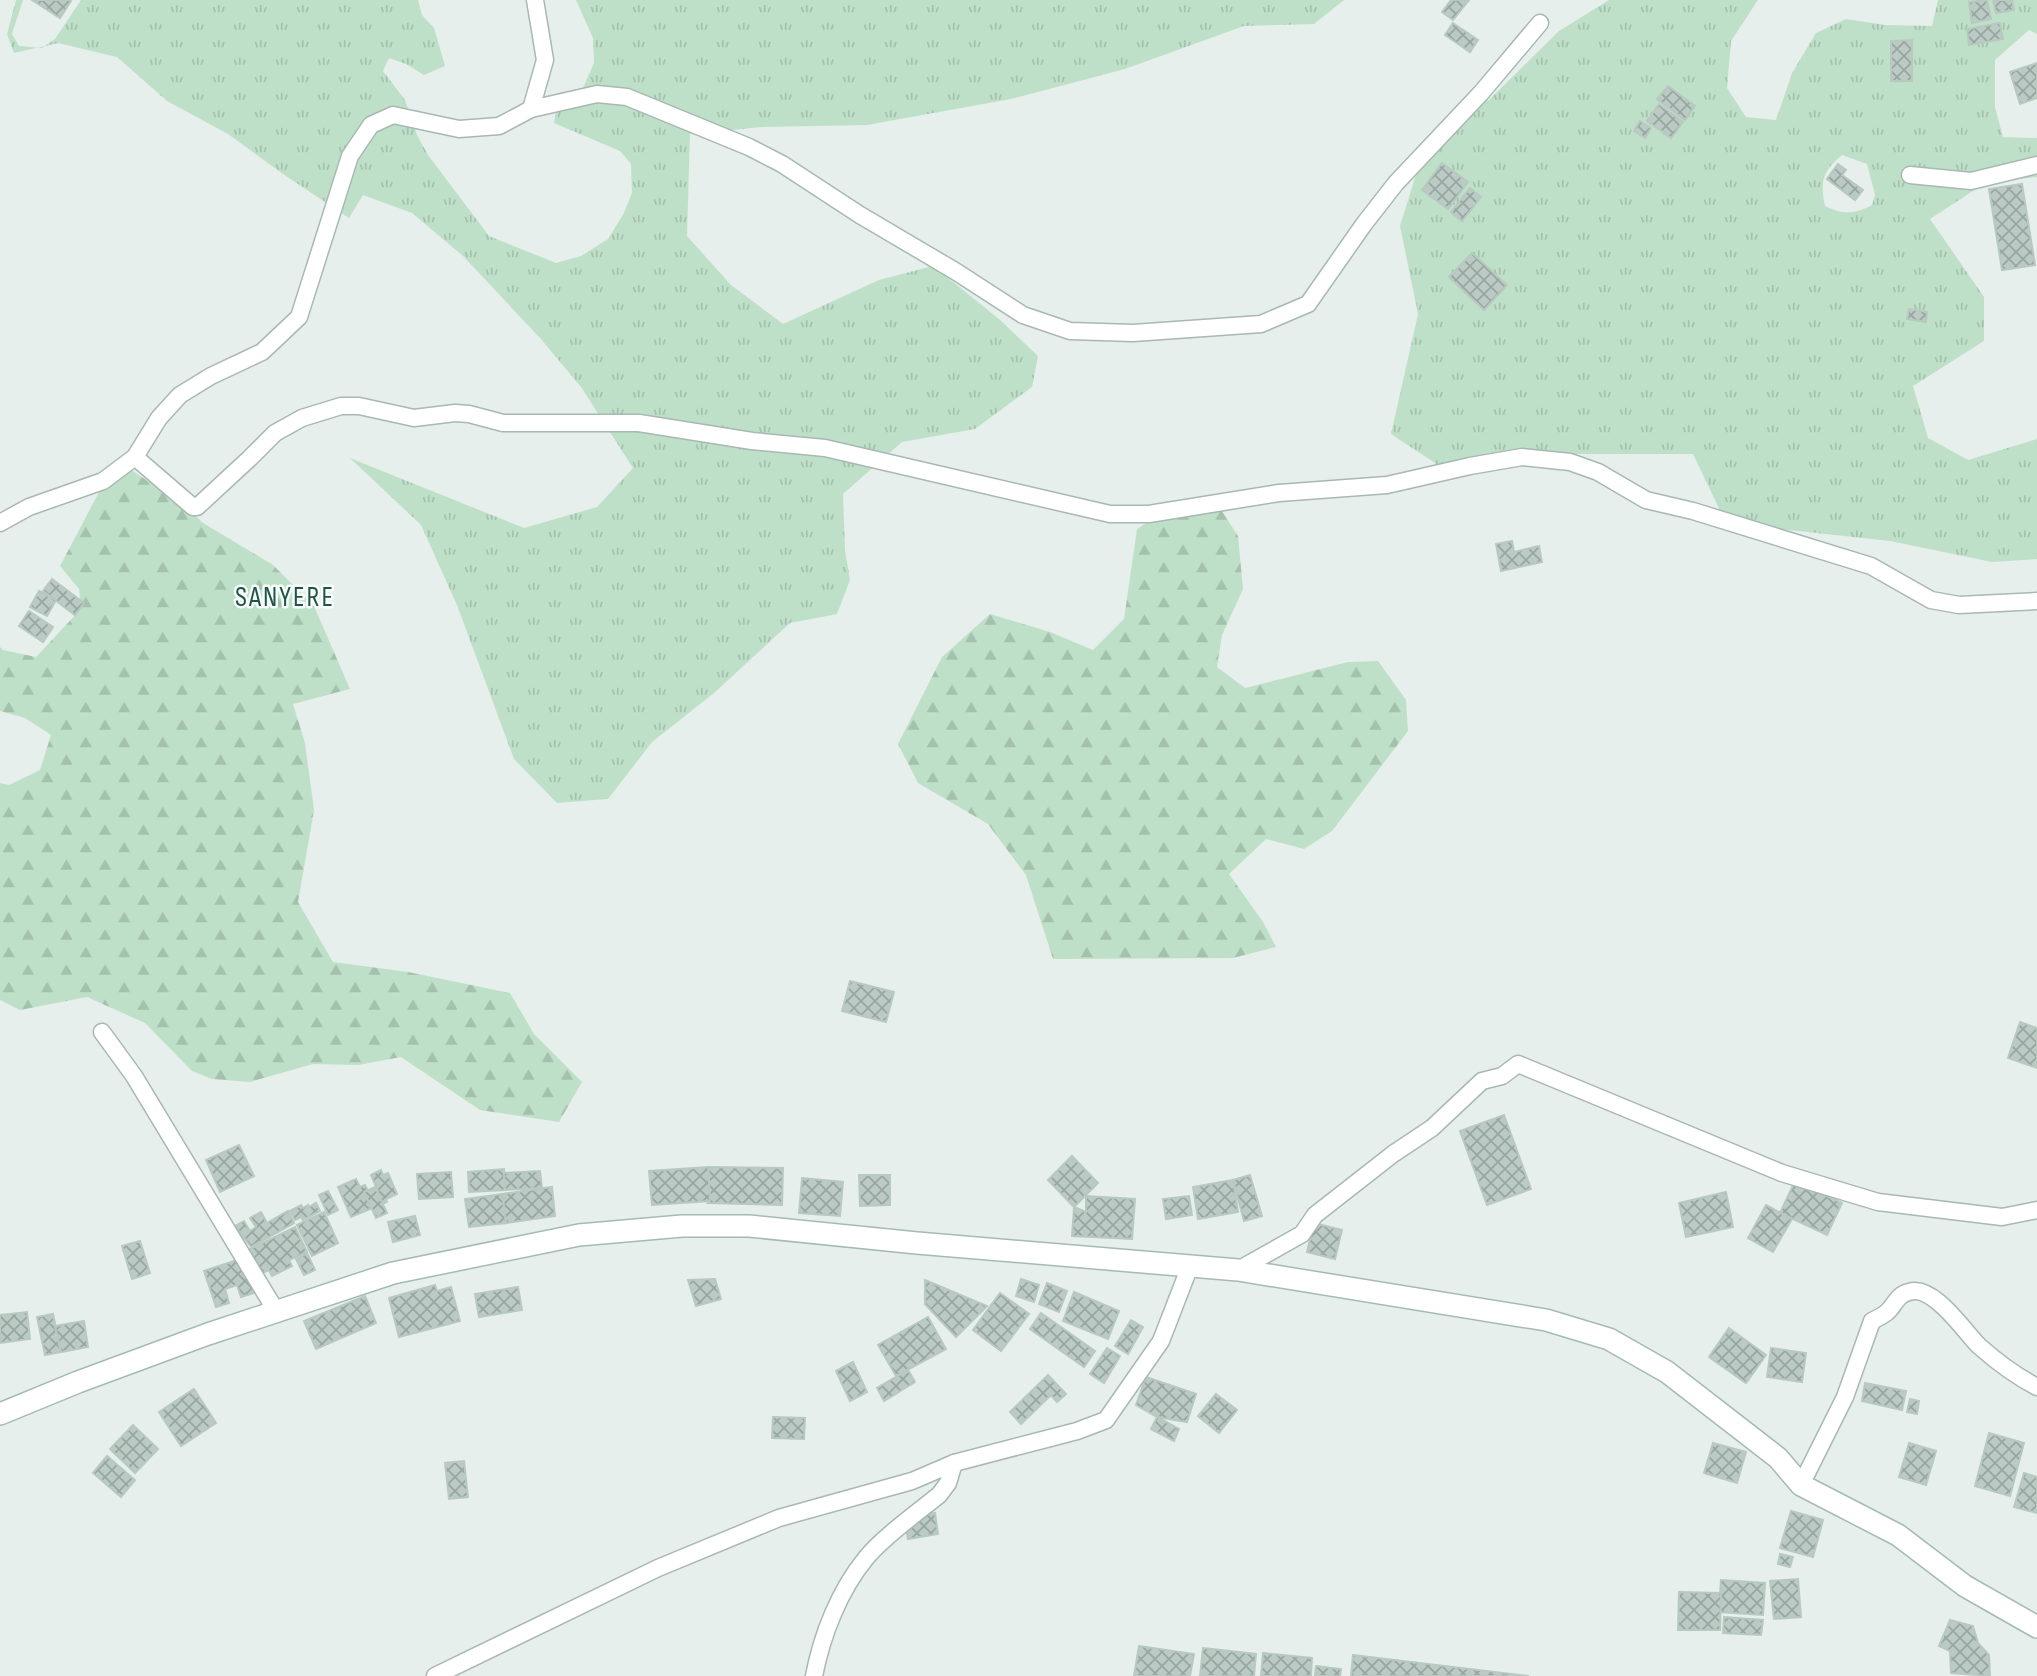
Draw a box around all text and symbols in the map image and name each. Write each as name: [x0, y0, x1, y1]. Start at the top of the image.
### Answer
district label: SANYERE: [235, 581, 335, 614]

